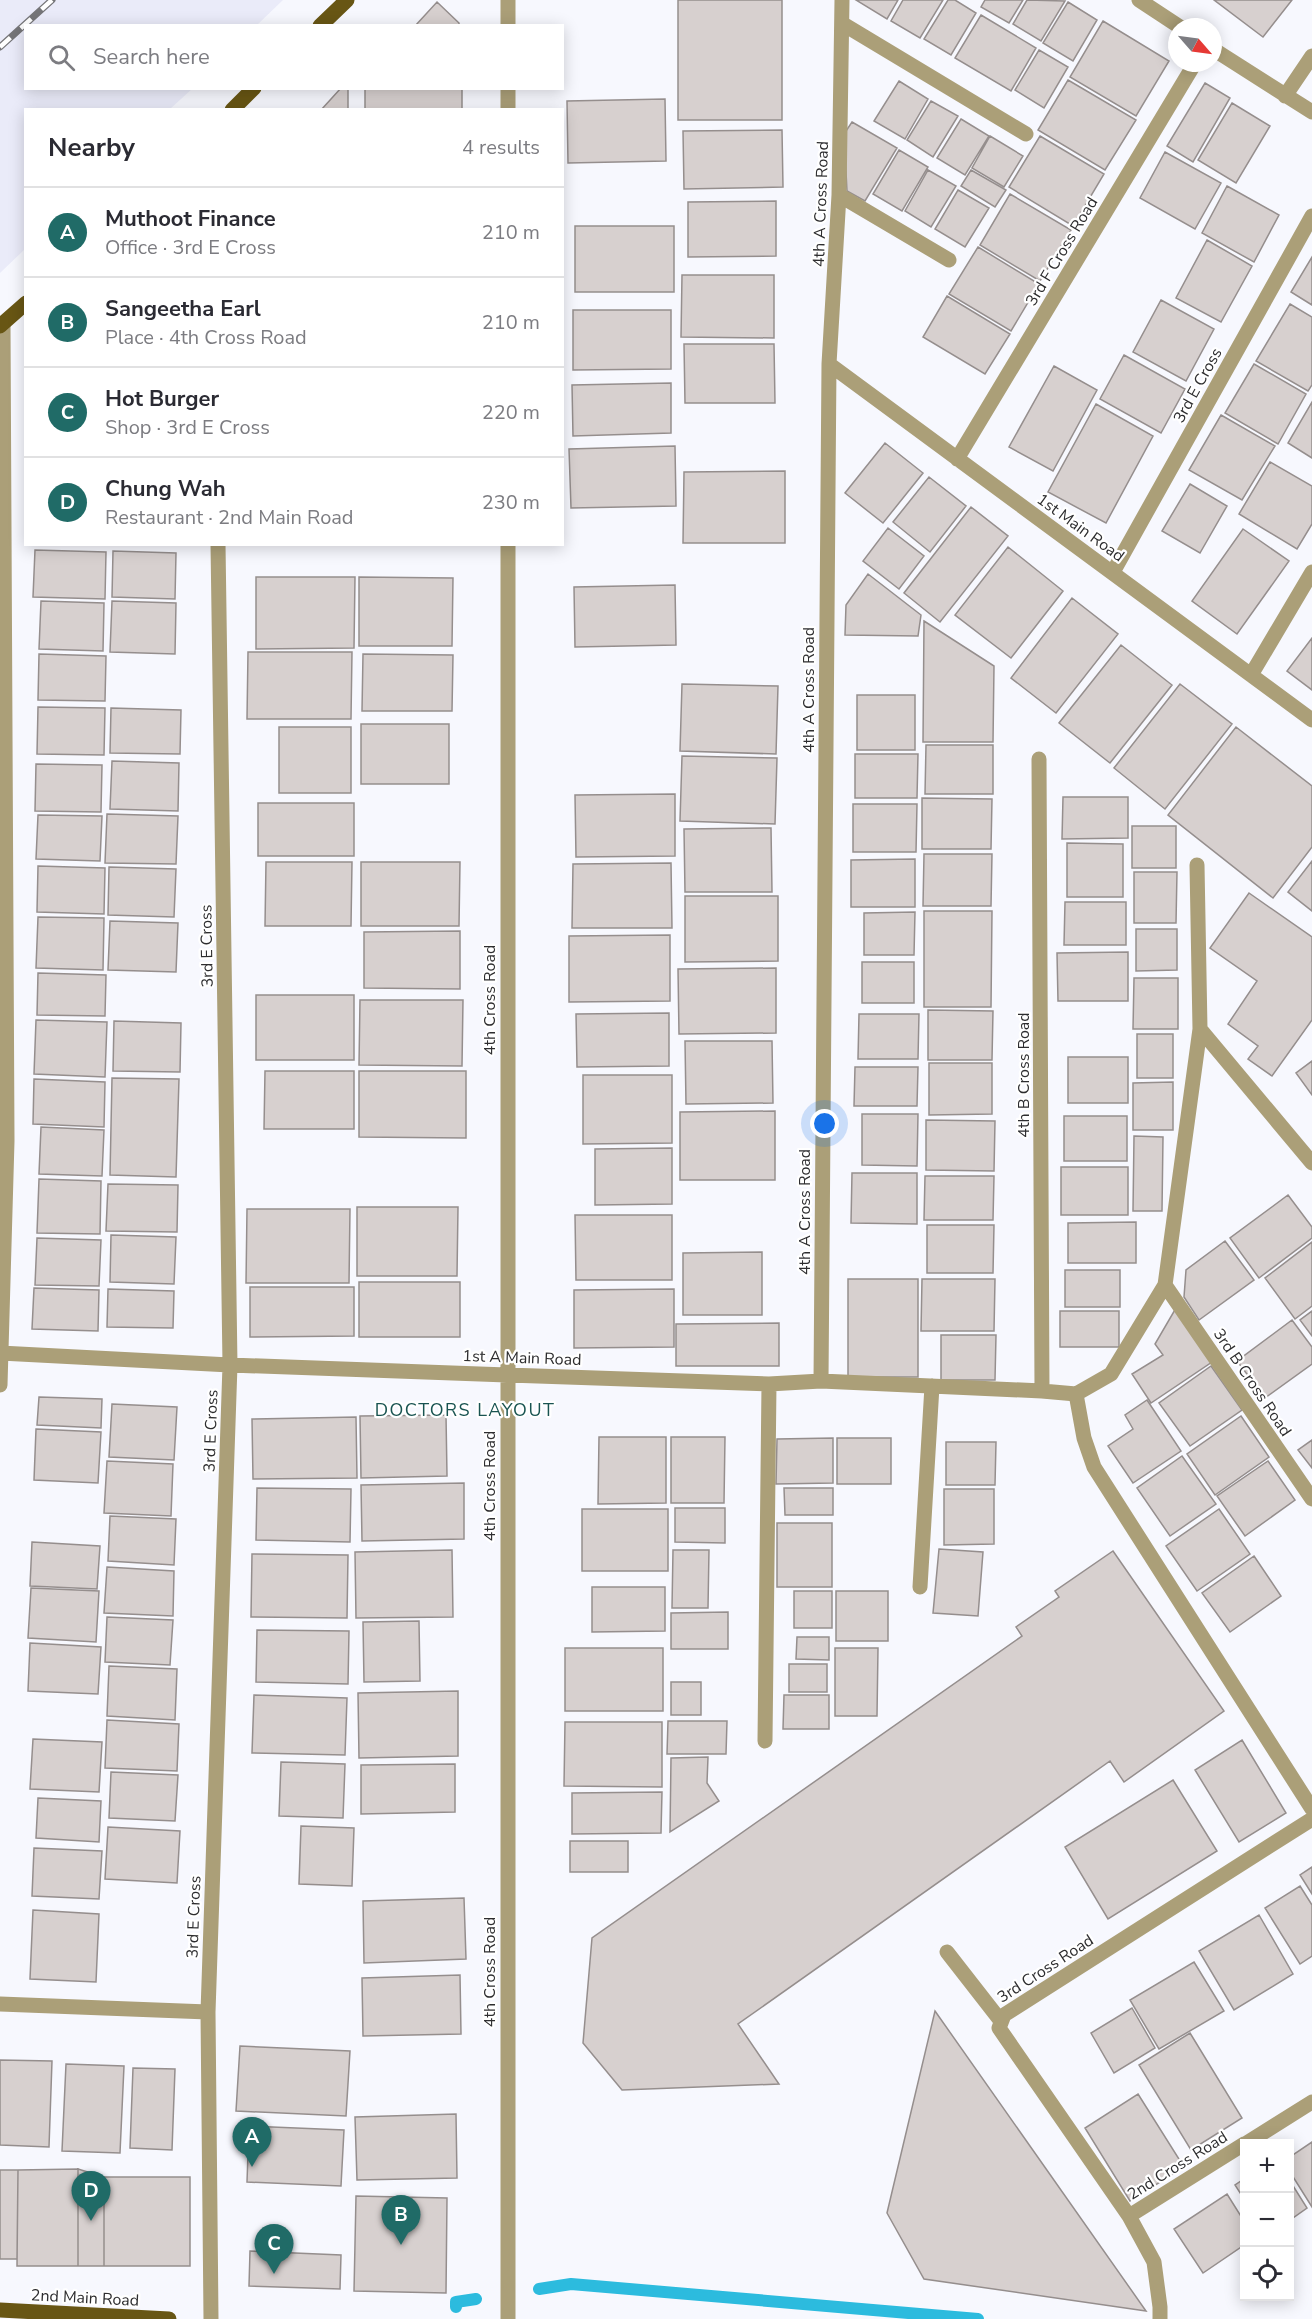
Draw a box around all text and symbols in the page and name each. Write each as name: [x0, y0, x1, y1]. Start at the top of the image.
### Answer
north arrow: [1168, 18, 1222, 72]
search box: [24, 24, 564, 90]
icon: search: [45, 41, 78, 74]
text: Search here: [93, 42, 210, 72]
text: Nearby: [48, 130, 135, 165]
text: 4 results: [462, 134, 540, 161]
street label: 4th A Cross Road: [808, 141, 834, 267]
street label: 3rd F Cross Road: [1021, 193, 1103, 310]
text: Muthoot Finance: [105, 204, 276, 234]
text: A: [60, 219, 75, 246]
text: 210 m: [482, 219, 540, 246]
text: Office · 3rd E Cross: [105, 234, 276, 261]
text: Sangeetha Earl: [105, 294, 261, 324]
text: B: [61, 309, 74, 336]
text: 210 m: [482, 309, 540, 336]
text: Place · 4th Cross Road: [105, 324, 307, 351]
street label: 3rd E Cross: [1168, 344, 1228, 427]
text: Hot Burger: [105, 384, 219, 414]
text: C: [61, 399, 74, 426]
text: 220 m: [482, 399, 540, 426]
text: Shop · 3rd E Cross: [105, 414, 270, 441]
text: Chung Wah: [105, 474, 226, 504]
text: D: [60, 489, 75, 516]
text: 230 m: [482, 489, 540, 516]
street label: 1st Main Road: [1032, 489, 1129, 567]
text: Restaurant · 2nd Main Road: [105, 504, 354, 531]
street label: 4th A Cross Road: [798, 627, 820, 753]
street label: 3rd E Cross: [195, 904, 219, 988]
street label: 4th Cross Road: [479, 945, 501, 1055]
street label: 4th B Cross Road: [1013, 1012, 1035, 1138]
your location: [810, 1109, 839, 1138]
street label: 4th A Cross Road: [794, 1149, 816, 1275]
street label: 3rd B Cross Road: [1208, 1324, 1296, 1441]
street label: 1st A Main Road: [462, 1345, 582, 1371]
street label: 3rd E Cross: [199, 1389, 223, 1473]
district label: DOCTORS LAYOUT: [375, 1398, 555, 1422]
street label: 4th Cross Road: [479, 1431, 501, 1541]
street label: 3rd E Cross: [182, 1875, 206, 1959]
street label: 4th Cross Road: [479, 1917, 501, 2027]
street label: 3rd Cross Road: [993, 1929, 1098, 2008]
pin: A: [232, 2118, 272, 2167]
street label: 2nd Cross Road: [1123, 2126, 1232, 2205]
map controls: [1240, 2139, 1294, 2301]
button: +: [1240, 2139, 1294, 2193]
pin: D: [72, 2172, 110, 2221]
button: −: [1240, 2193, 1294, 2247]
pin: B: [382, 2196, 420, 2245]
pin: C: [254, 2224, 294, 2274]
button: locate: [1240, 2247, 1294, 2301]
street label: 2nd Main Road: [30, 2284, 140, 2312]

